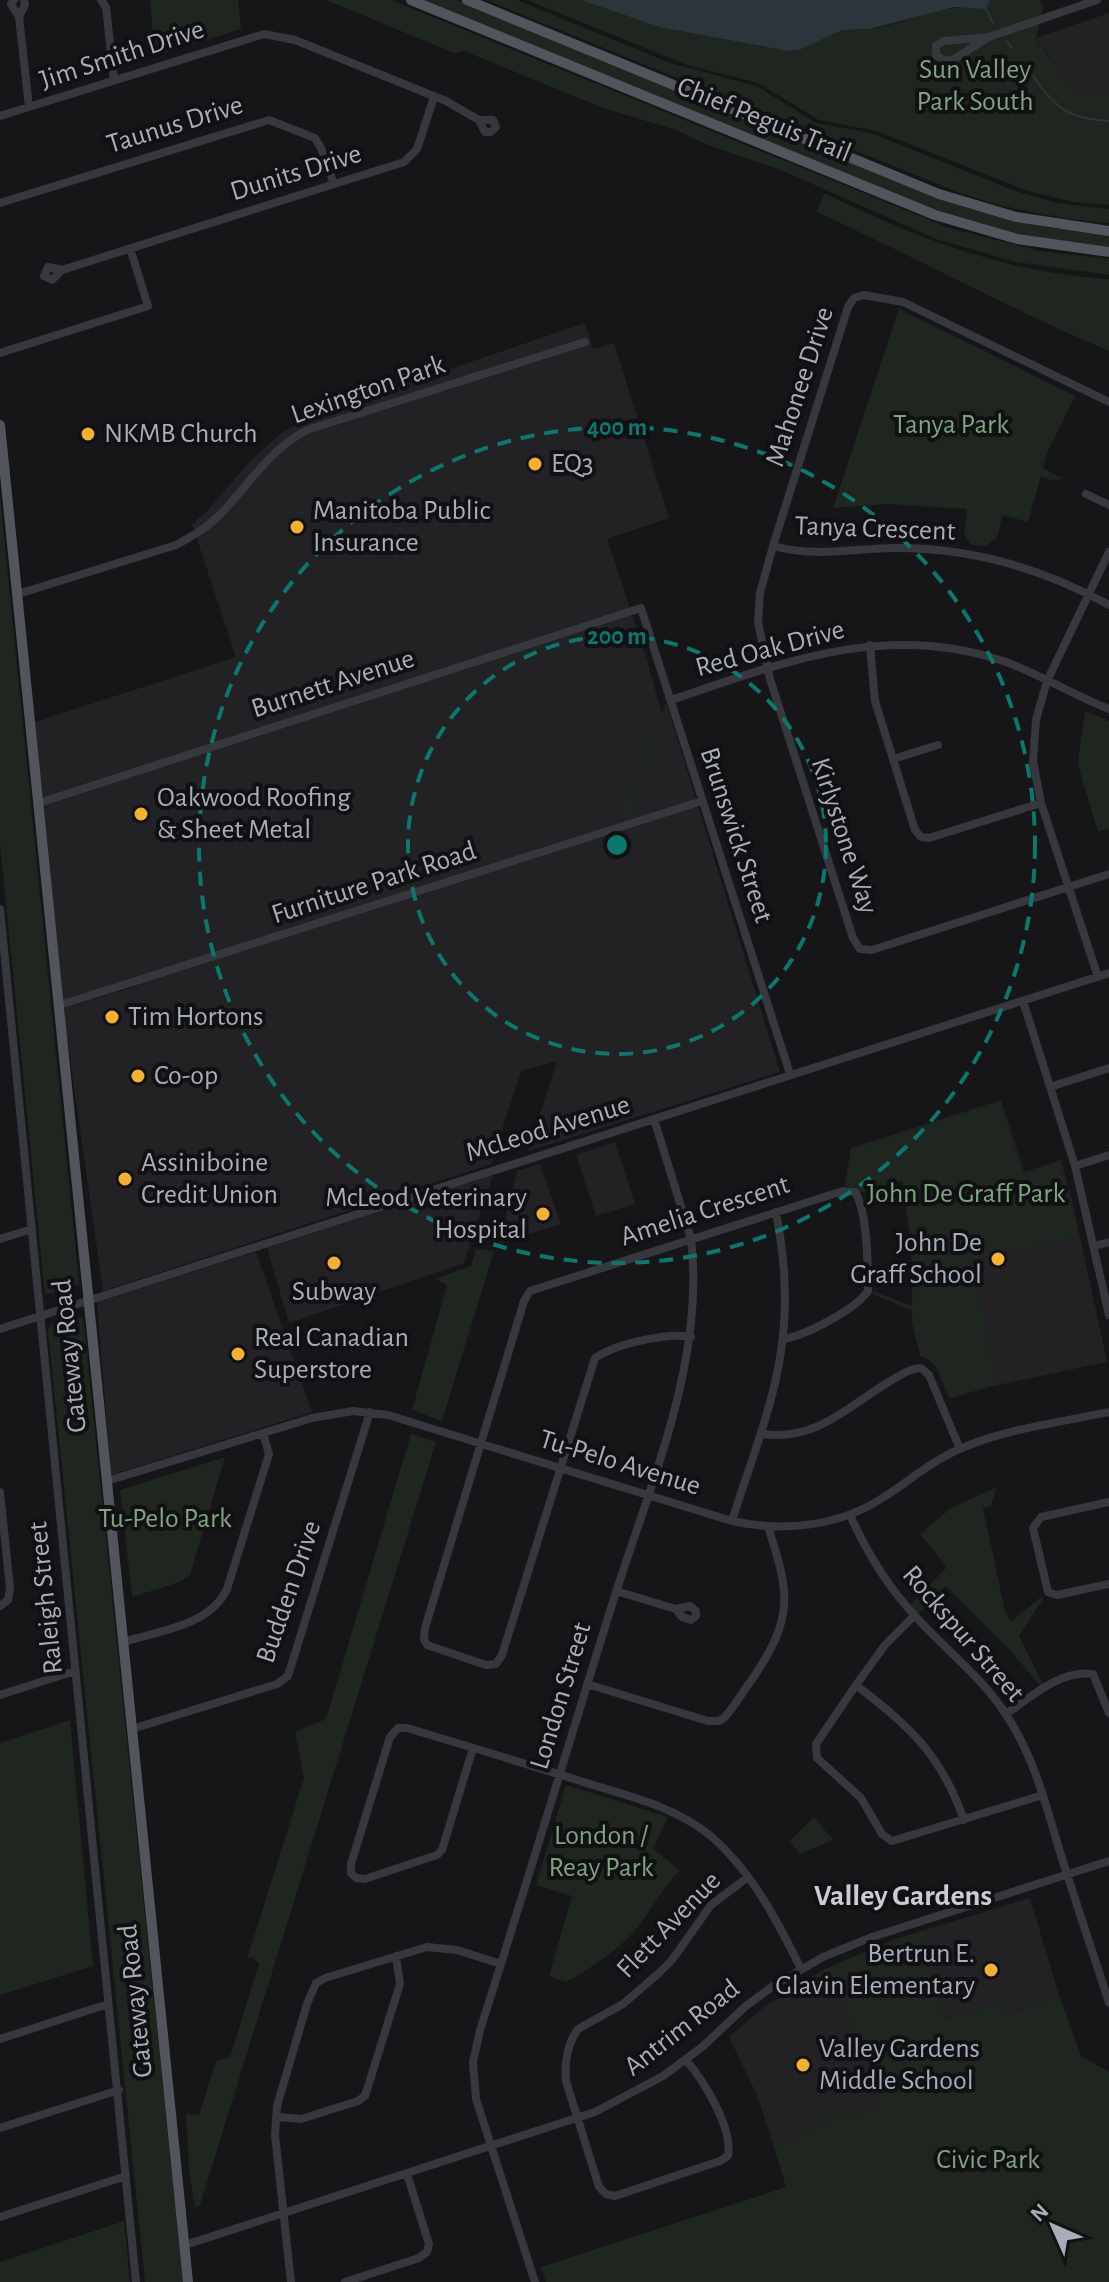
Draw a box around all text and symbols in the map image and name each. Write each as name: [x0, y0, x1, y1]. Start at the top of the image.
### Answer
street label: Jim Smith Drive: [36, 15, 208, 95]
park label: Sun Valley Park South: [916, 56, 1034, 116]
street label: Chief Peguis Trail: [673, 72, 855, 168]
street label: Taunus Drive: [104, 91, 246, 159]
street label: Dunits Drive: [227, 140, 365, 206]
street label: Mahonee Drive: [761, 304, 839, 470]
street label: Lexington Park: [288, 351, 449, 429]
park label: Tanya Park: [893, 411, 1009, 439]
text: 400 m: [587, 416, 647, 440]
place label: NKMB Church: [104, 420, 258, 448]
marker: NKMB Church: [79, 425, 97, 443]
place label: EQ3: [551, 450, 593, 478]
marker: EQ3: [526, 455, 544, 473]
place label: Manitoba Public Insurance: [313, 497, 490, 557]
street label: Tanya Crescent: [794, 512, 956, 546]
marker: Manitoba Public Insurance: [288, 518, 306, 536]
street label: Red Oak Drive: [693, 616, 847, 682]
text: 200 m: [587, 625, 647, 649]
street label: Burnett Avenue: [248, 644, 418, 724]
street label: Brunswick Street: [695, 744, 778, 926]
street label: Kirlystone Way: [806, 754, 882, 918]
place label: Oakwood Roofing & Sheet Metal: [157, 784, 351, 844]
marker: Oakwood Roofing & Sheet Metal: [132, 805, 150, 823]
centre of rings: [603, 831, 631, 859]
street label: Furniture Park Road: [268, 837, 480, 929]
place label: Tim Hortons: [128, 1003, 263, 1031]
marker: Tim Hortons: [103, 1008, 121, 1026]
place label: Co-op: [154, 1062, 218, 1090]
marker: Co-op: [129, 1067, 147, 1085]
street label: McLeod Avenue: [463, 1091, 633, 1167]
place label: Assiniboine Credit Union: [141, 1149, 278, 1209]
marker: Assiniboine Credit Union: [116, 1170, 134, 1188]
street label: Amelia Crescent: [617, 1171, 793, 1251]
park label: John De Graff Park: [867, 1180, 1065, 1208]
place label: McLeod Veterinary Hospital: [325, 1184, 527, 1244]
marker: McLeod Veterinary Hospital: [534, 1205, 552, 1223]
place label: John De Graff School: [850, 1229, 982, 1289]
marker: John De Graff School: [989, 1250, 1007, 1268]
marker: Subway: [325, 1254, 343, 1272]
street label: Gateway Road: [48, 1278, 92, 1434]
place label: Subway: [292, 1278, 376, 1306]
place label: Real Canadian Superstore: [254, 1324, 409, 1384]
marker: Real Canadian Superstore: [229, 1345, 247, 1363]
street label: Tu-Pelo Avenue: [536, 1425, 704, 1501]
park label: Tu-Pelo Park: [98, 1505, 232, 1533]
street label: Budden Drive: [252, 1517, 326, 1667]
street label: Raleigh Street: [24, 1520, 68, 1676]
street label: Rockspur Street: [897, 1561, 1029, 1707]
street label: London Street: [525, 1619, 597, 1773]
park label: London / Reay Park: [549, 1822, 654, 1882]
street label: Flett Avenue: [612, 1866, 726, 1984]
district label: Valley Gardens: [814, 1881, 992, 1911]
street label: Gateway Road: [114, 1923, 158, 2079]
place label: Bertrun E. Glavin Elementary: [775, 1940, 975, 2000]
marker: Bertrun E. Glavin Elementary: [982, 1961, 1000, 1979]
street label: Antrim Road: [619, 1975, 745, 2081]
place label: Valley Gardens Middle School: [819, 2035, 980, 2095]
marker: Valley Gardens Middle School: [794, 2056, 812, 2074]
park label: Civic Park: [936, 2146, 1040, 2174]
north arrow: [1013, 2186, 1093, 2266]
text: N: [1026, 2199, 1053, 2226]

